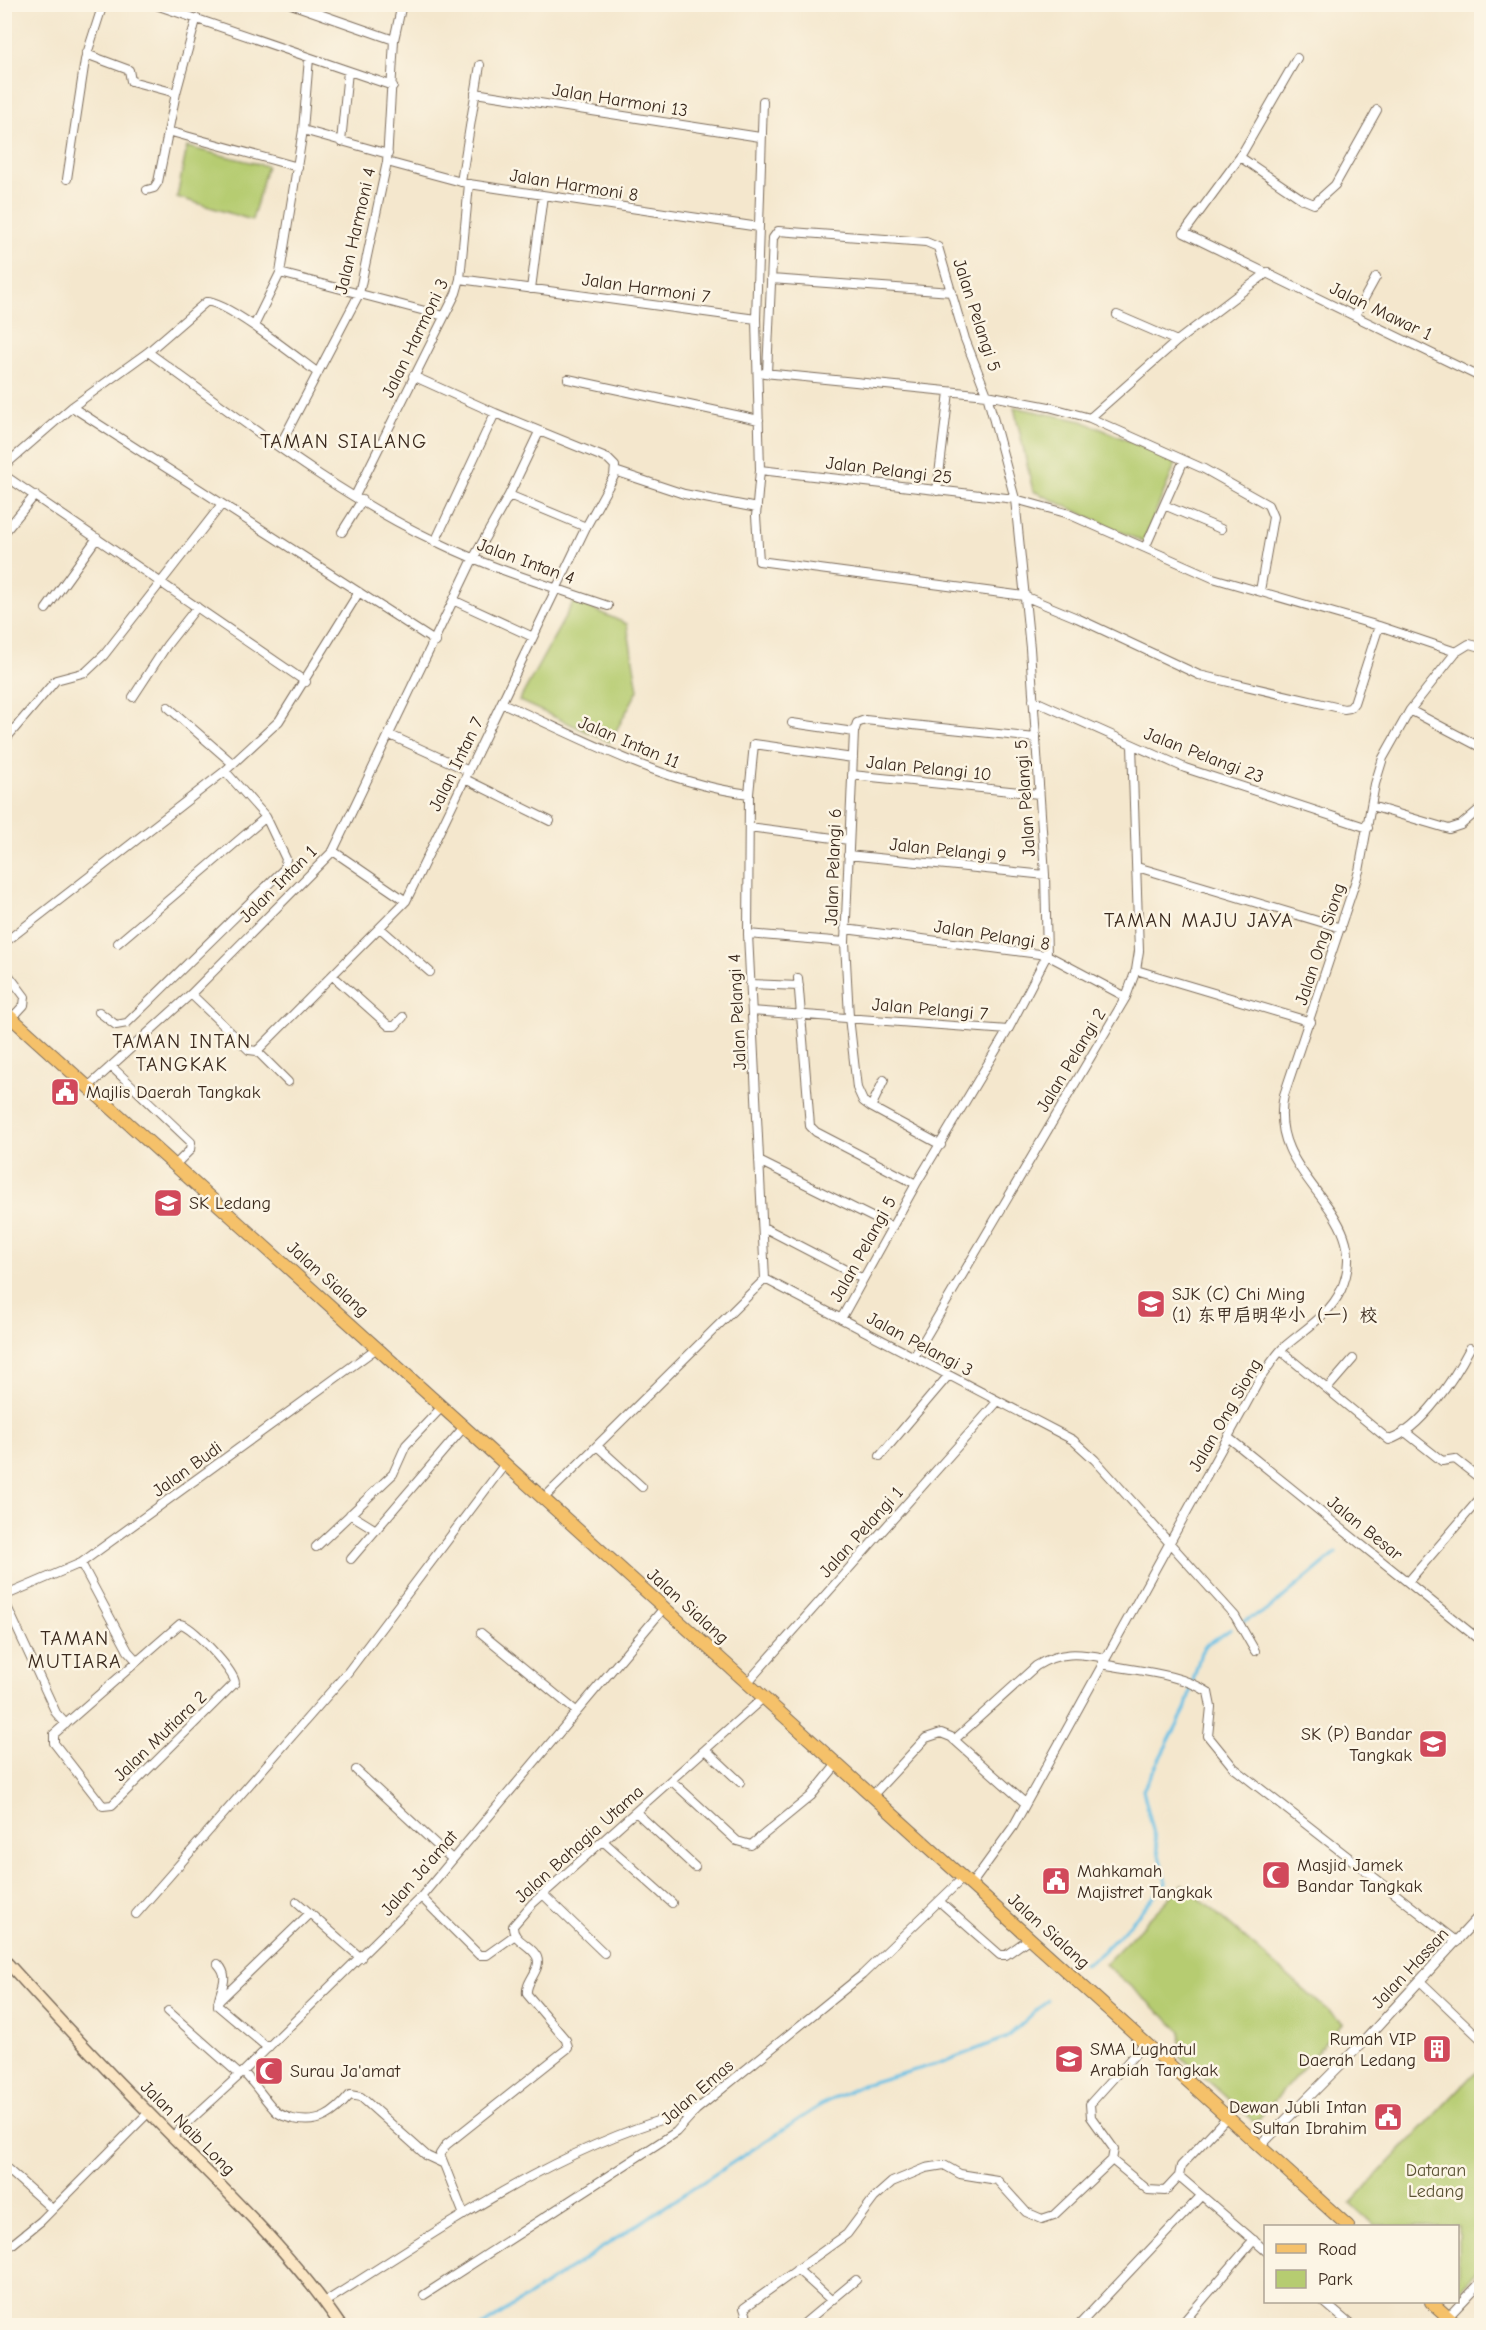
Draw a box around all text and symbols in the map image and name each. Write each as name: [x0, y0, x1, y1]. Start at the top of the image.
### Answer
street label: Jalan Harmoni 13: [551, 79, 689, 122]
street label: Jalan Harmoni 8: [508, 165, 640, 206]
street label: Jalan Harmoni 4: [331, 166, 380, 296]
street label: Jalan Pelangi 5: [948, 256, 1005, 374]
street label: Jalan Harmoni 7: [581, 269, 712, 308]
street label: Jalan Harmoni 3: [378, 275, 453, 401]
street label: Jalan Mawar 1: [1326, 278, 1435, 345]
district label: TAMAN SIALANG: [260, 430, 428, 453]
street label: Jalan Pelangi 25: [825, 452, 953, 489]
street label: Jalan Intan 4: [474, 534, 577, 589]
street label: Jalan Intan 11: [575, 712, 683, 773]
street label: Jalan Intan 7: [425, 713, 488, 815]
street label: Jalan Pelangi 23: [1141, 723, 1267, 788]
street label: Jalan Pelangi 5: [1011, 739, 1040, 857]
street label: Jalan Pelangi 10: [865, 751, 993, 786]
street label: Jalan Pelangi 6: [821, 808, 846, 926]
street label: Jalan Pelangi 9: [888, 834, 1007, 867]
street label: Jalan Intan 1: [235, 841, 321, 927]
street label: Jalan Ong Siong: [1291, 881, 1350, 1008]
district label: TAMAN MAJU JAYA: [1104, 909, 1294, 932]
street label: Jalan Pelangi 8: [932, 916, 1051, 955]
street label: Jalan Pelangi 4: [724, 953, 751, 1071]
street label: Jalan Pelangi 7: [871, 994, 989, 1025]
street label: Jalan Pelangi 2: [1032, 1005, 1111, 1116]
district label: TAMAN INTAN TANGKAK: [112, 1030, 252, 1076]
public building icon: Majlis Daerah Tangkak: [49, 1076, 81, 1108]
place label: Majlis Daerah Tangkak: [86, 1082, 261, 1103]
school or university icon: SK Ledang: [152, 1187, 184, 1219]
place label: SK Ledang: [189, 1193, 271, 1214]
street label: Jalan Pelangi 5: [826, 1193, 901, 1306]
street label: Jalan Sialang: [282, 1237, 373, 1322]
place label: SJK (C) Chi Ming (1) 东甲启明华小（一）校: [1172, 1284, 1378, 1326]
school or university icon: SJK (C) Chi Ming (1) 东甲启明华小（一）校: [1135, 1288, 1167, 1320]
street label: Jalan Pelangi 3: [863, 1308, 976, 1381]
street label: Jalan Ong Siong: [1185, 1355, 1266, 1475]
street label: Jalan Budi: [148, 1437, 226, 1502]
street label: Jalan Pelangi 1: [815, 1483, 908, 1582]
street label: Jalan Besar: [1323, 1492, 1407, 1566]
street label: Jalan Sialang: [642, 1564, 733, 1649]
district label: TAMAN MUTIARA: [28, 1627, 122, 1673]
street label: Jalan Mutiara 2: [110, 1687, 211, 1786]
place label: SK (P) Bandar Tangkak: [1301, 1724, 1413, 1766]
school or university icon: SK (P) Bandar Tangkak: [1417, 1728, 1449, 1760]
street label: Jalan Bahagia Utama: [511, 1781, 648, 1908]
street label: Jalan Ja'amat: [377, 1826, 463, 1920]
place label: Masjid Jamek Bandar Tangkak: [1297, 1855, 1423, 1897]
mosque icon: Masjid Jamek Bandar Tangkak: [1260, 1859, 1292, 1891]
place label: Mahkamah Majistret Tangkak: [1077, 1861, 1212, 1903]
public building icon: Mahkamah Majistret Tangkak: [1040, 1865, 1072, 1897]
street label: Jalan Sialang: [1003, 1889, 1094, 1974]
street label: Jalan Hassan: [1367, 1923, 1453, 2013]
place label: Rumah VIP Daerah Ledang: [1299, 2029, 1416, 2071]
building icon: Rumah VIP Daerah Ledang: [1421, 2033, 1453, 2065]
place label: SMA Lughatul Arabiah Tangkak: [1090, 2039, 1218, 2081]
school or university icon: SMA Lughatul Arabiah Tangkak: [1053, 2043, 1085, 2075]
mosque icon: Surau Ja'amat: [253, 2055, 285, 2087]
street label: Jalan Emas: [657, 2055, 738, 2130]
place label: Surau Ja'amat: [290, 2061, 401, 2082]
street label: Jalan Naib Long: [136, 2077, 239, 2180]
place label: Dewan Jubli Intan Sultan Ibrahim: [1229, 2097, 1367, 2139]
public building icon: Dewan Jubli Intan Sultan Ibrahim: [1372, 2101, 1404, 2133]
park label: Dataran Ledang: [1406, 2160, 1466, 2202]
legend: [1264, 2225, 1459, 2303]
text: Road: [1318, 2239, 1357, 2260]
text: Park: [1318, 2269, 1353, 2290]

